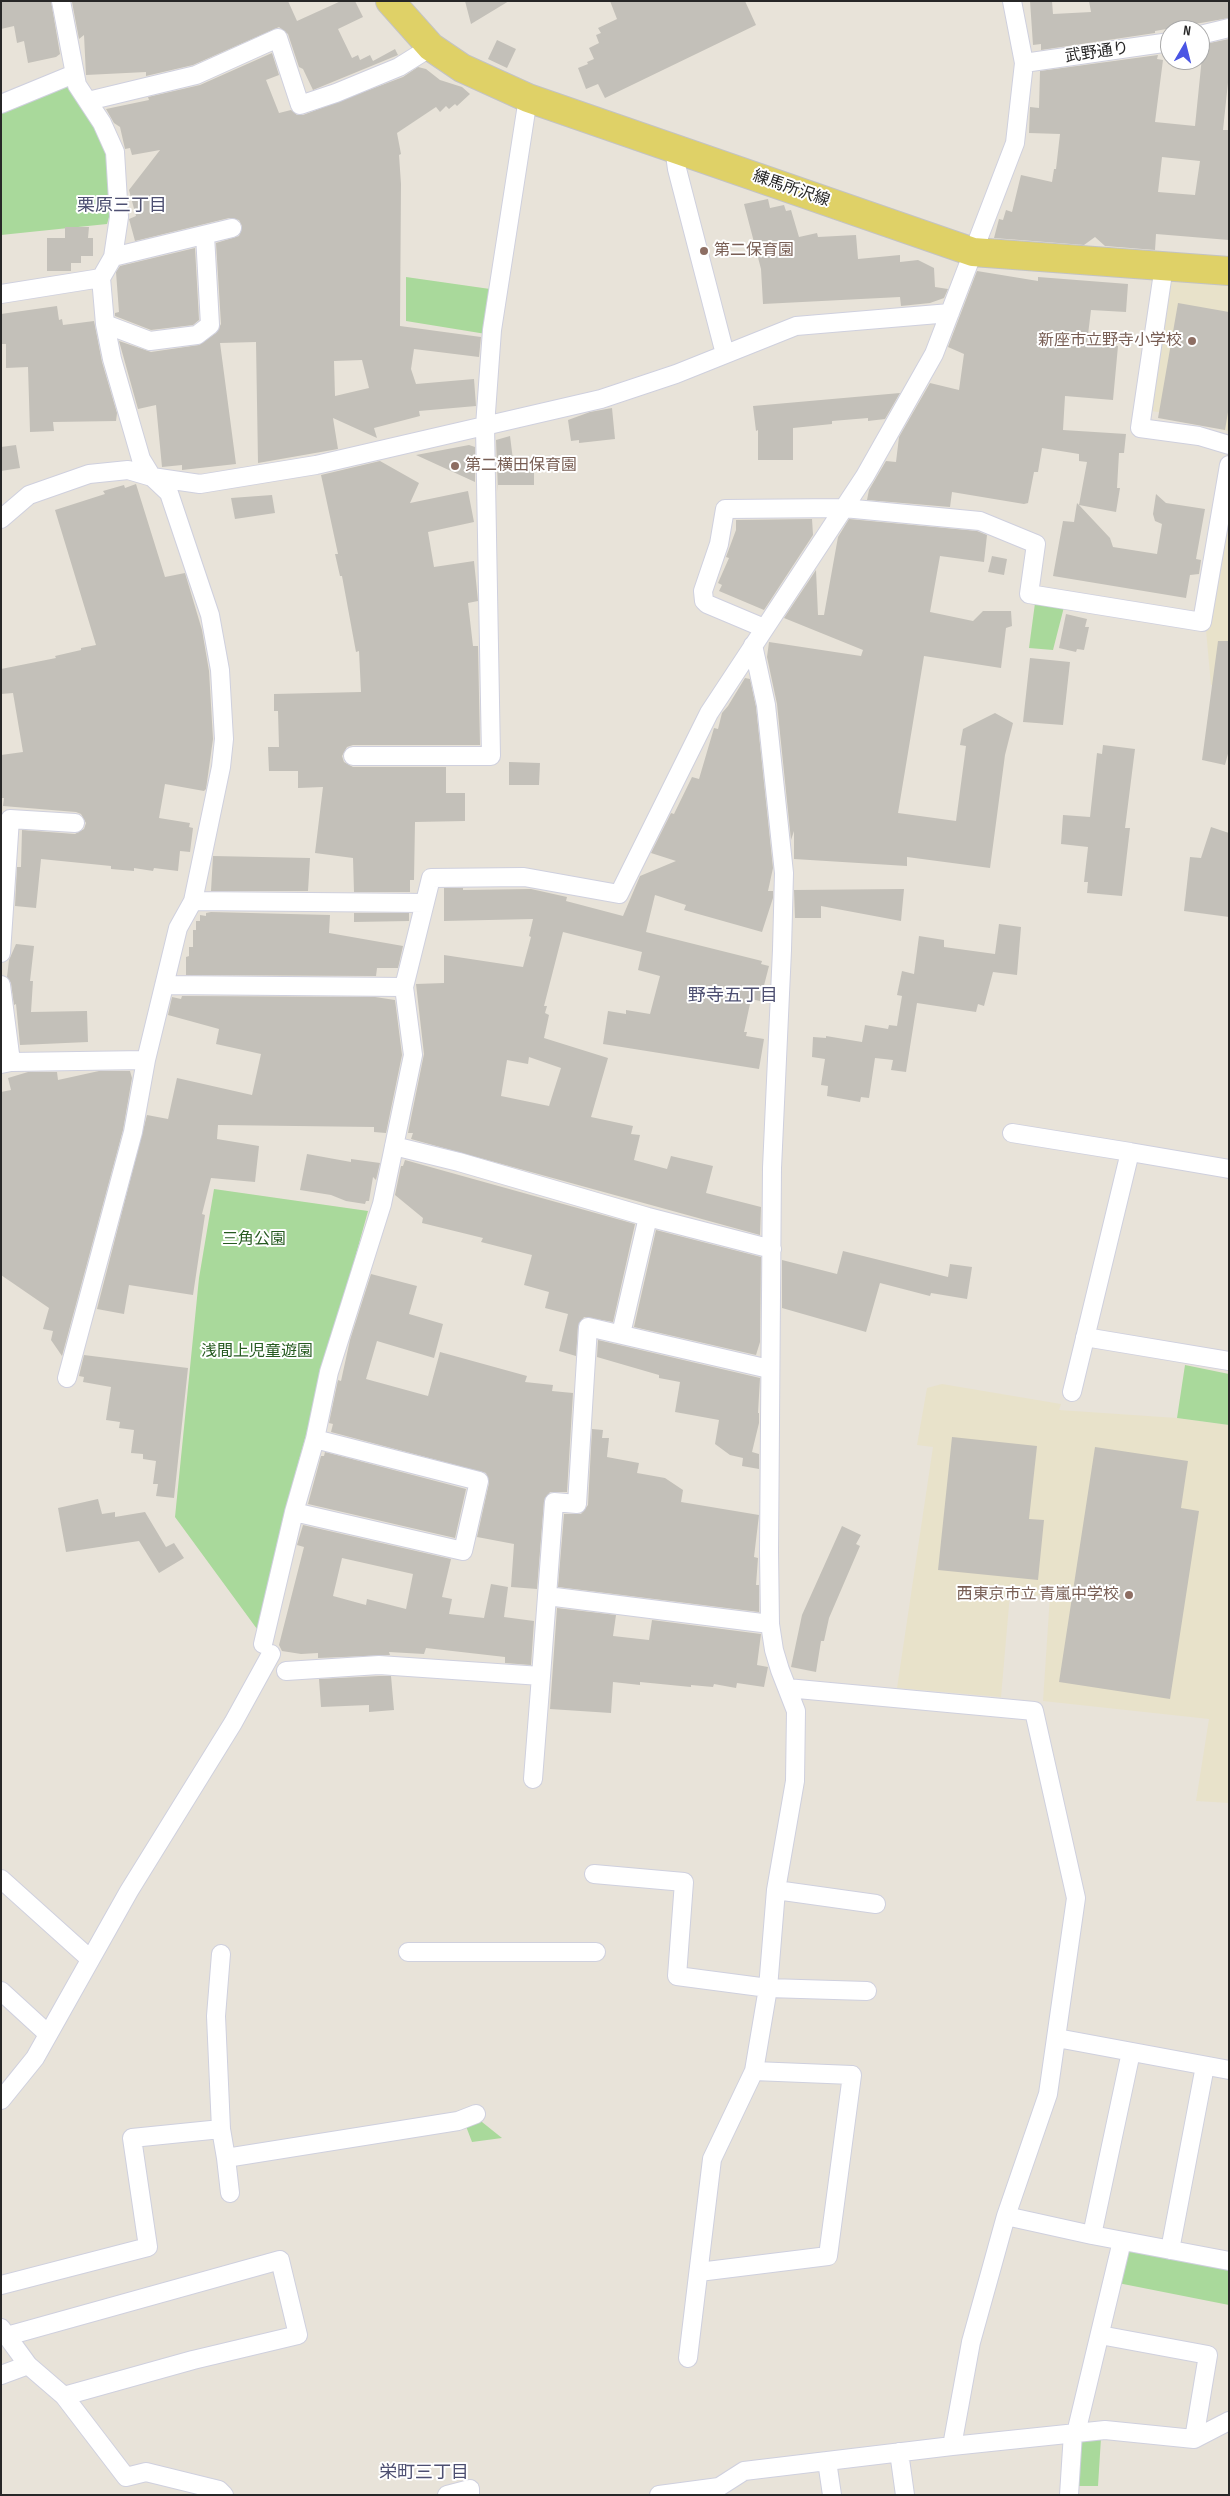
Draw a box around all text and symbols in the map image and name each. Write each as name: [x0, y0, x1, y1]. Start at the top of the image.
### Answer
north arrow: [1160, 20, 1210, 70]
text: N: [1182, 22, 1192, 40]
street label: 武野通り: [1064, 39, 1130, 67]
street label: 練馬所沢線: [750, 167, 832, 211]
district label: 栗原三丁目: [77, 195, 167, 217]
place label: 第二保育園: [714, 241, 794, 261]
marker: 第二保育園: [698, 245, 710, 257]
place label: 新座市立野寺小学校: [1038, 331, 1182, 351]
marker: 新座市立野寺小学校: [1186, 335, 1198, 347]
place label: 第二横田保育園: [465, 456, 577, 476]
marker: 第二横田保育園: [449, 460, 461, 472]
district label: 野寺五丁目: [688, 985, 778, 1007]
park label: 三角公園: [222, 1230, 286, 1250]
park label: 浅間上児童遊園: [201, 1342, 313, 1362]
place label: 西東京市立 青嵐中学校: [956, 1585, 1119, 1605]
marker: 西東京市立 青嵐中学校: [1123, 1589, 1135, 1601]
district label: 栄町三丁目: [379, 2462, 469, 2484]

